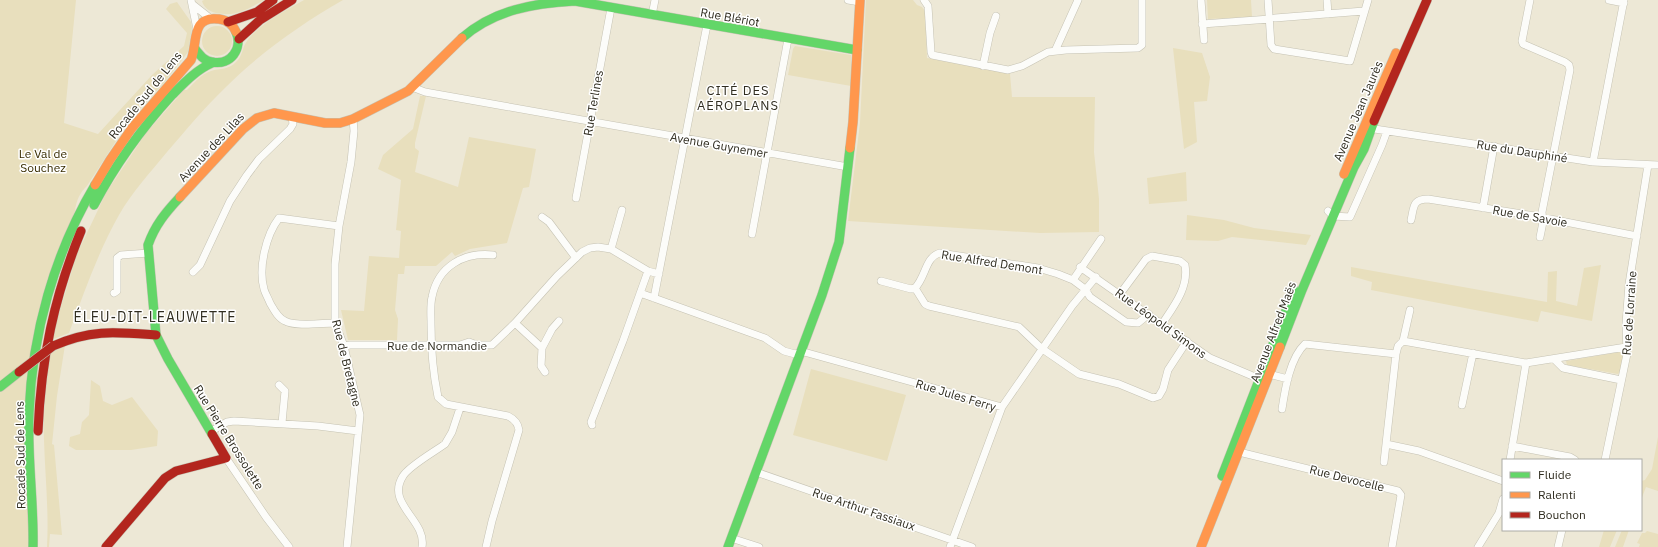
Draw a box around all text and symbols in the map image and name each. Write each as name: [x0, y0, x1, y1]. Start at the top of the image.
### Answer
street label: Rue Blériot: [699, 4, 761, 30]
street label: Rocade Sud de Lens: [105, 48, 185, 142]
street label: Avenue Jean Jaurès: [1330, 58, 1386, 164]
street label: Rue Terlines: [580, 69, 606, 137]
district label: CITÉ DES AÉROPLANS: [697, 82, 779, 114]
street label: Avenue des Lilas: [175, 109, 247, 185]
street label: Avenue Guynemer: [669, 129, 770, 161]
street label: Rue du Dauphiné: [1475, 136, 1569, 166]
park label: Le Val de Souchez: [19, 146, 68, 175]
street label: Rue de Savoie: [1491, 202, 1569, 230]
street label: Rue Alfred Demont: [940, 247, 1044, 277]
street label: Rue de Lorraine: [1619, 270, 1639, 356]
street label: Avenue Alfred Maës: [1247, 279, 1299, 385]
street label: Rue Léopold Simons: [1112, 285, 1210, 361]
district label: ÉLEU-DIT-LEAUWETTE: [74, 307, 236, 326]
street label: Rue de Bretagne: [329, 318, 365, 409]
street label: Rue de Normandie: [387, 338, 487, 353]
street label: Rue Jules Ferry: [914, 376, 998, 414]
street label: Rue Pierre Brossolette: [191, 382, 268, 493]
street label: Rocade Sud de Lens: [12, 401, 28, 509]
legend: [1502, 459, 1642, 531]
street label: Rue Devocelle: [1308, 461, 1386, 495]
text: Fluide: [1538, 467, 1572, 482]
street label: Rue Arthur Fassiaux: [811, 484, 917, 534]
text: Ralenti: [1538, 487, 1576, 502]
text: Bouchon: [1538, 507, 1586, 522]

